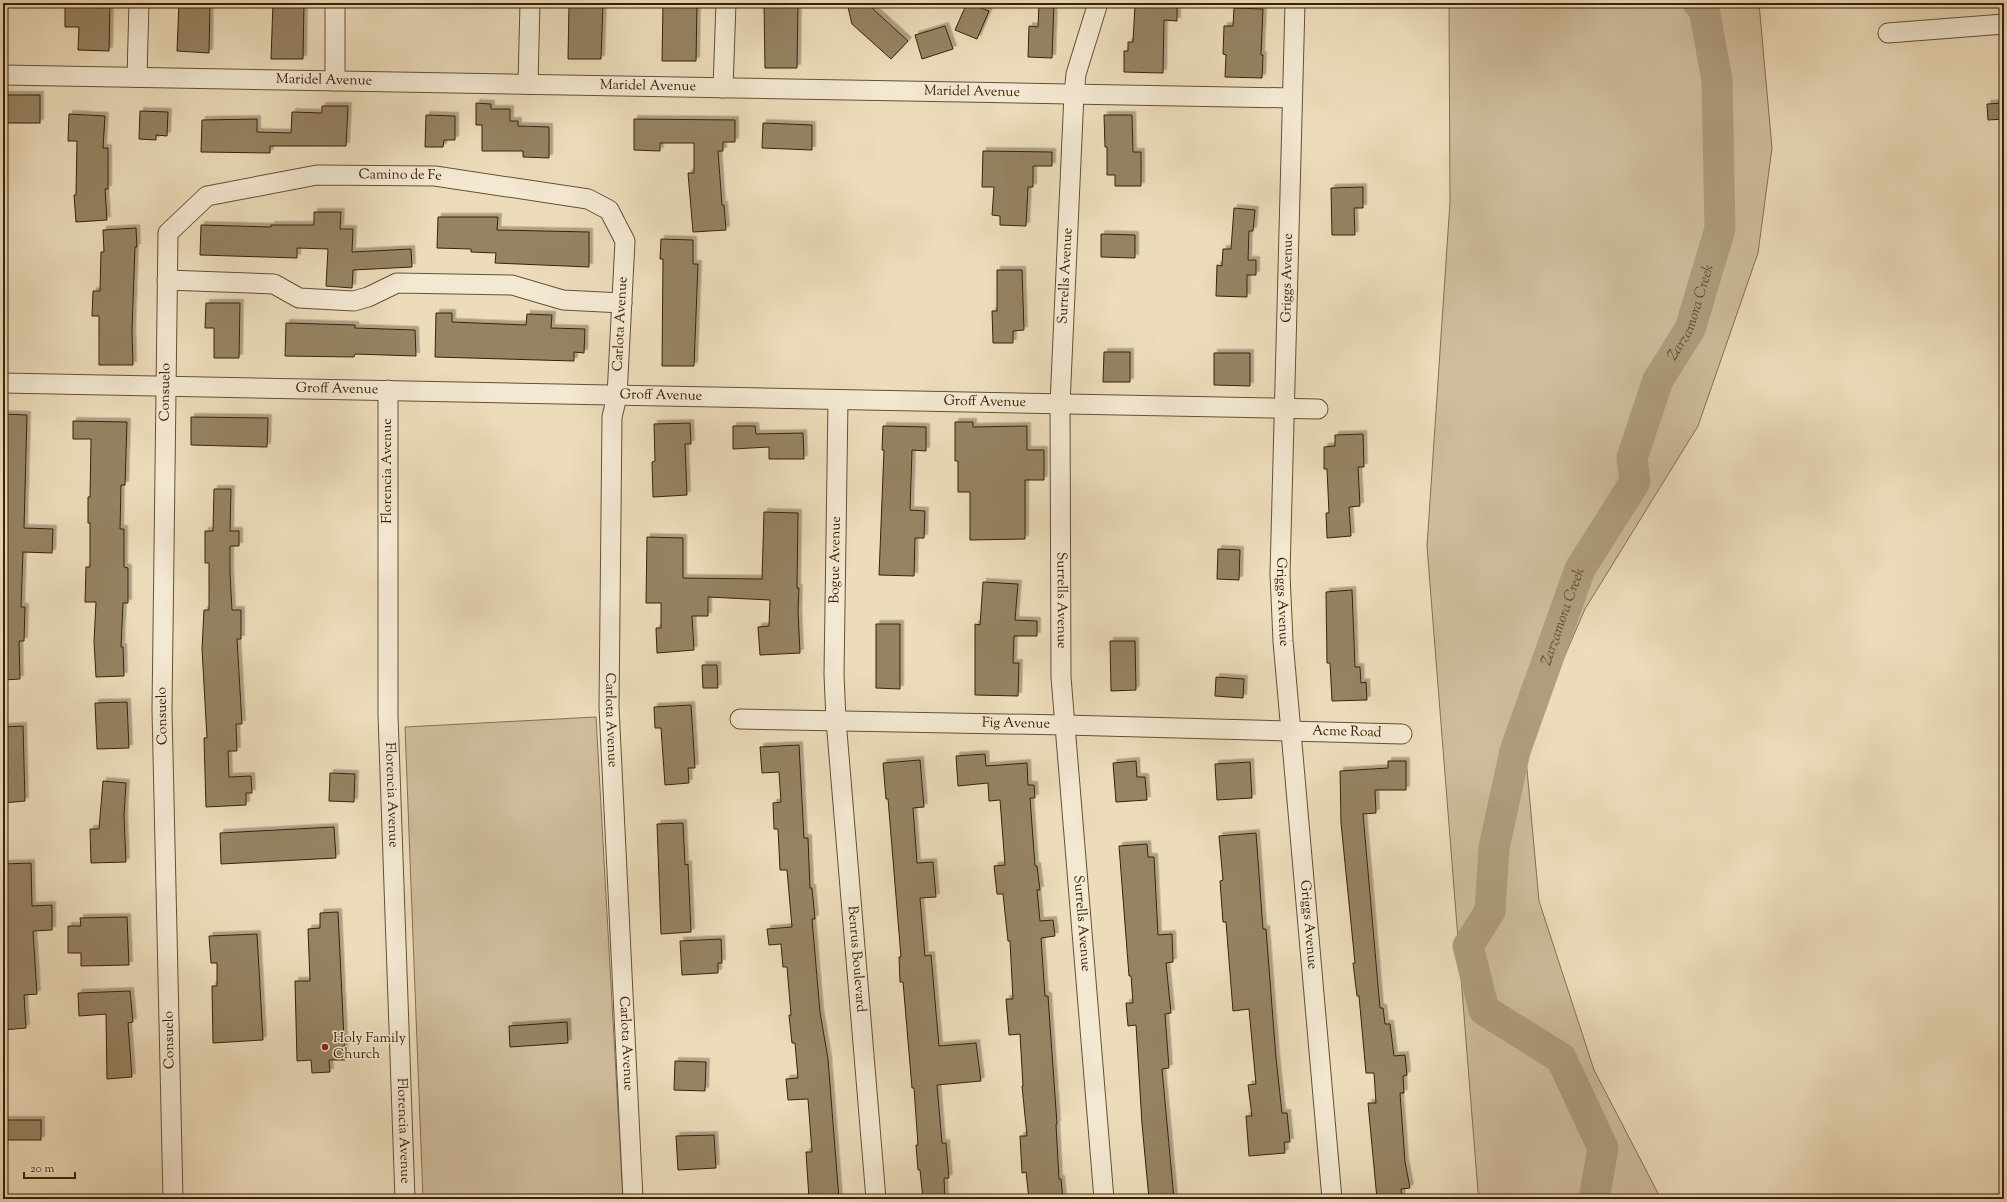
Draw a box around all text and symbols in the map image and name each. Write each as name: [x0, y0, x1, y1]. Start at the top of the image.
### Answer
street label: Maridel Avenue: [276, 70, 372, 92]
street label: Maridel Avenue: [600, 76, 696, 97]
street label: Maridel Avenue: [924, 81, 1020, 103]
street label: Camino de Fe: [358, 165, 443, 187]
street label: Surrells Avenue: [1053, 227, 1079, 325]
street label: Griggs Avenue: [1277, 233, 1299, 323]
water label: Zarzamora Creek: [1662, 262, 1719, 365]
street label: Carlota Avenue: [609, 276, 633, 372]
street label: Consuelo: [156, 363, 176, 421]
street label: Groff Avenue: [295, 379, 378, 400]
street label: Groff Avenue: [619, 385, 702, 407]
street label: Groff Avenue: [943, 392, 1026, 413]
street label: Florencia Avenue: [378, 418, 398, 524]
street label: Bogue Avenue: [825, 516, 847, 604]
street label: Surrells Avenue: [1051, 552, 1071, 649]
street label: Griggs Avenue: [1270, 557, 1293, 647]
water label: Zarzamora Creek: [1536, 565, 1590, 669]
street label: Carlota Avenue: [599, 672, 622, 768]
street label: Consuelo: [152, 686, 174, 745]
street label: Fig Avenue: [982, 713, 1050, 735]
street label: Acme Road: [1312, 722, 1382, 743]
street label: Florencia Avenue: [379, 742, 403, 848]
street label: Surrells Avenue: [1067, 874, 1095, 972]
street label: Griggs Avenue: [1294, 879, 1322, 970]
street label: Benrus Boulevard: [842, 905, 870, 1013]
street label: Carlota Avenue: [613, 996, 638, 1091]
street label: Consuelo: [159, 1010, 181, 1069]
place label: Holy Family Church: [333, 1029, 406, 1065]
marker: Holy Family Church: [320, 1042, 330, 1052]
street label: Florencia Avenue: [391, 1078, 414, 1184]
scale bar: [24, 1154, 75, 1180]
text: 20 m: [30, 1160, 55, 1178]

